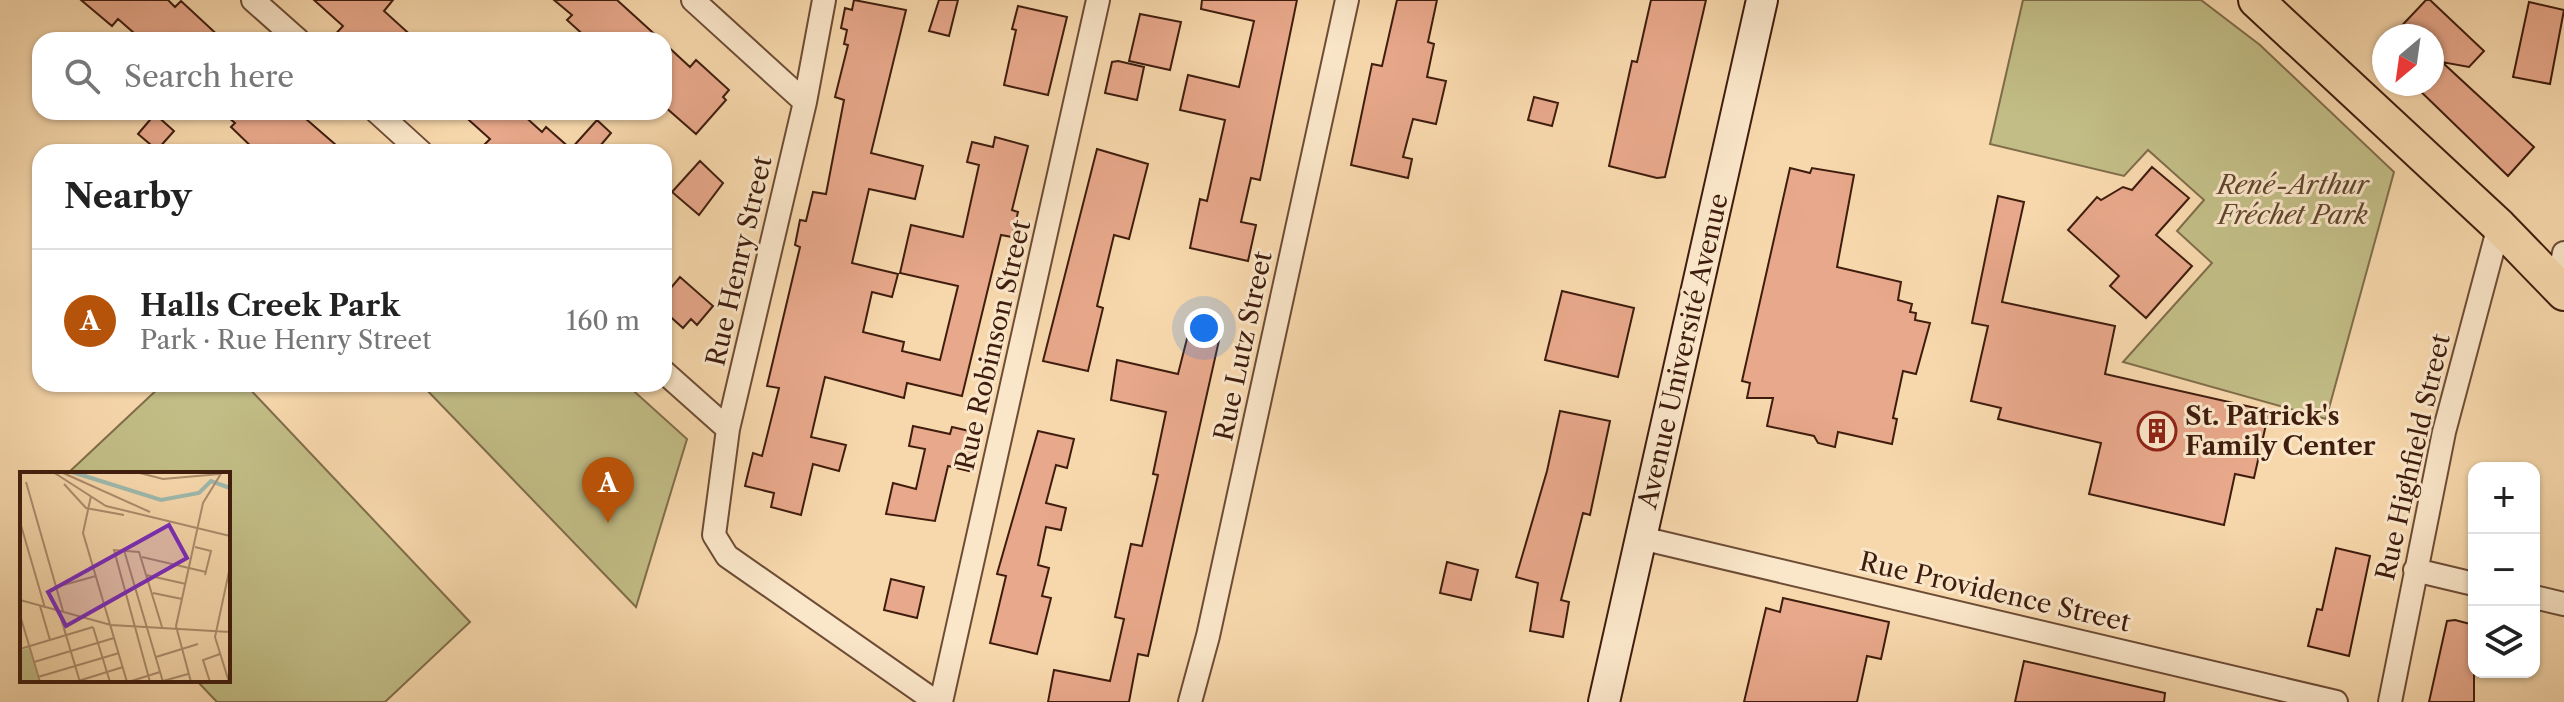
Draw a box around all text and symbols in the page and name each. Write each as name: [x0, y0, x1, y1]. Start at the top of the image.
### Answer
north arrow: [2372, 24, 2444, 96]
search box: [32, 32, 672, 120]
icon: search: [60, 54, 104, 98]
text: Search here: [124, 58, 294, 95]
street label: Rue Henry Street: [699, 152, 779, 369]
park label: René-Arthur Fréchet Park: [2215, 169, 2371, 231]
text: Nearby: [64, 175, 192, 217]
street label: Avenue Université Avenue: [1631, 190, 1735, 513]
street label: Rue Robinson Street: [949, 216, 1037, 473]
street label: Rue Lutz Street: [1207, 248, 1279, 444]
text: Halls Creek Park: [140, 287, 400, 324]
text: A: [80, 305, 100, 337]
text: 160 m: [566, 305, 640, 337]
your location: [1184, 308, 1224, 348]
text: Park · Rue Henry Street: [140, 324, 431, 356]
street label: Rue Highfield Street: [2369, 330, 2457, 583]
place label: St. Patrick's Family Center: [2185, 400, 2376, 462]
building icon: St. Patrick's Family Center: [2136, 410, 2178, 452]
pin: A: [582, 457, 634, 523]
map controls: [2468, 462, 2540, 678]
button: +: [2468, 462, 2540, 534]
inset map: [20, 472, 230, 682]
button: −: [2468, 534, 2540, 606]
street label: Rue Providence Street: [1856, 545, 2134, 639]
button: layers: [2468, 606, 2540, 678]

